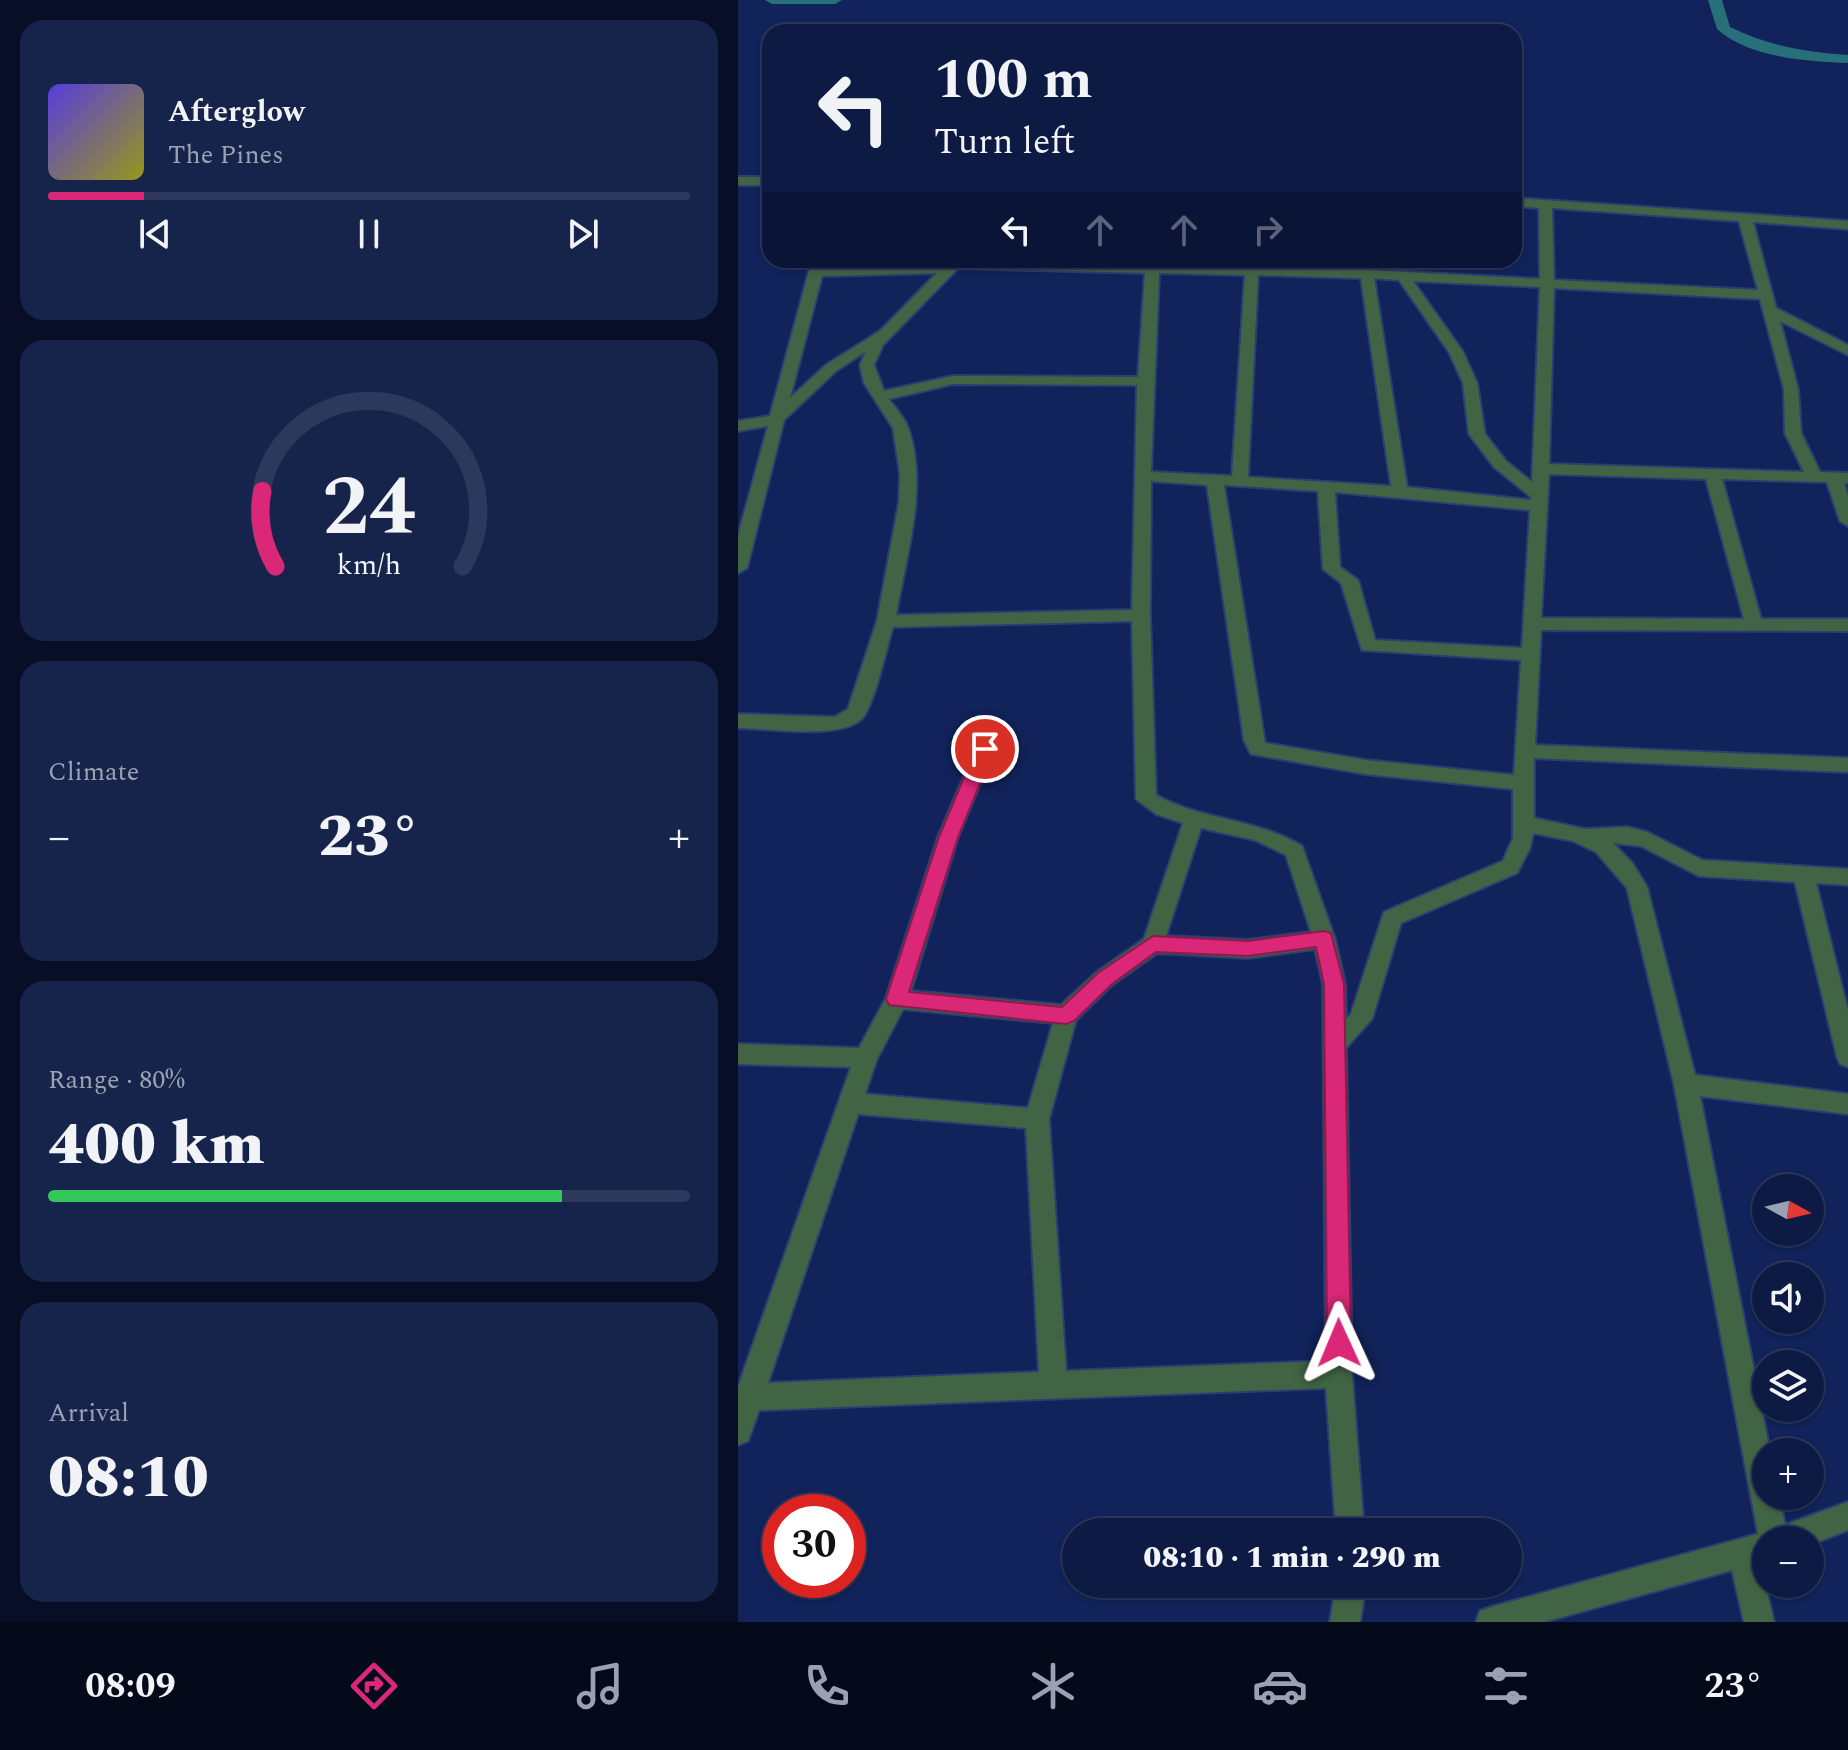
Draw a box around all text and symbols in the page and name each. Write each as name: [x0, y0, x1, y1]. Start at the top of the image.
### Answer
text: 100 m: [934, 38, 1093, 123]
icon: left: [802, 56, 906, 160]
text: Afterglow: [168, 89, 305, 135]
text: Turn left: [934, 115, 1075, 170]
text: The Pines: [168, 135, 283, 175]
icon: left: [994, 208, 1038, 252]
icon: ahead: [1078, 208, 1122, 252]
icon: ahead: [1162, 208, 1206, 252]
icon: right: [1246, 208, 1290, 252]
icon: previous: [133, 212, 177, 256]
icon: pause: [347, 212, 391, 256]
icon: next: [561, 212, 605, 256]
text: 24: [322, 444, 416, 571]
text: km/h: [337, 544, 401, 587]
pin: [951, 715, 1019, 783]
icon: arrive: [963, 727, 1007, 771]
text: Climate: [48, 752, 139, 792]
text: 23°: [318, 791, 420, 883]
text: −: [48, 804, 70, 871]
text: +: [668, 804, 690, 871]
text: Range · 80%: [48, 1060, 185, 1100]
text: 400 km: [48, 1099, 265, 1191]
north arrow: [1752, 1174, 1824, 1246]
map controls: [1752, 1174, 1824, 1598]
button: sound: [1752, 1262, 1824, 1334]
position arrow: [1297, 1301, 1381, 1385]
button: layers: [1752, 1350, 1824, 1422]
text: Arrival: [48, 1393, 129, 1433]
text: 08:10: [48, 1432, 209, 1524]
button: +: [1752, 1438, 1824, 1510]
speed limit sign: 30: [762, 1494, 866, 1598]
button: −: [1752, 1526, 1824, 1598]
text: 08:10 · 1 min · 290 m: [1143, 1535, 1441, 1581]
icon: directions: [346, 1658, 402, 1714]
icon: music: [572, 1658, 628, 1714]
icon: phone: [799, 1658, 855, 1714]
icon: climate: [1025, 1658, 1081, 1714]
icon: car: [1252, 1658, 1308, 1714]
icon: filters: [1478, 1658, 1534, 1714]
text: 08:09: [85, 1659, 176, 1714]
text: 23°: [1704, 1659, 1763, 1714]

